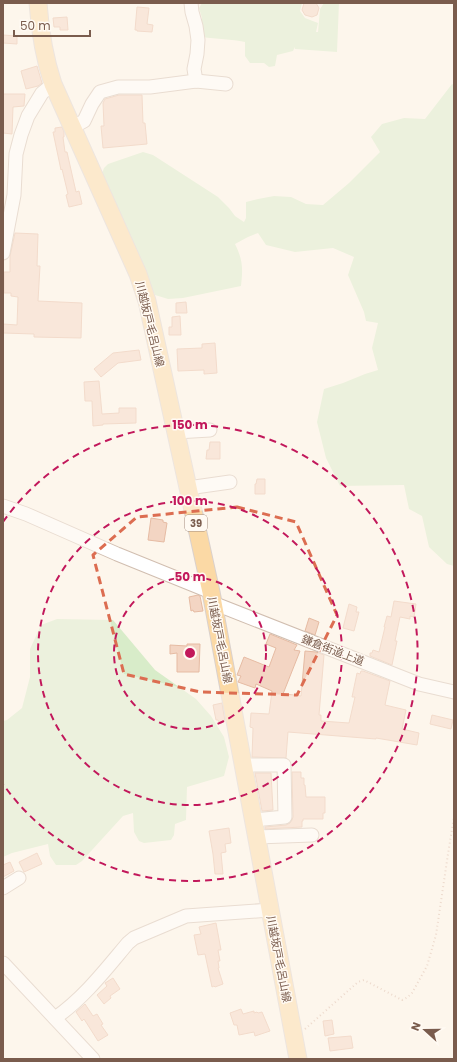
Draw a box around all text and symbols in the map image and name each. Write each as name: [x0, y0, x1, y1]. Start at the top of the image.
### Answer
scale bar: [14, 12, 90, 38]
text: 50 m: [20, 17, 51, 34]
street label: 川越坂戸毛呂山線: [132, 279, 168, 369]
text: 150 m: [172, 416, 208, 433]
text: 100 m: [172, 492, 208, 509]
road number: 39: [185, 515, 207, 531]
text: 50 m: [175, 568, 206, 585]
street label: 川越坂戸毛呂山線: [204, 595, 236, 685]
street label: 鎌倉街道上道: [299, 631, 367, 669]
centre of rings: [183, 646, 197, 660]
street label: 川越坂戸毛呂山線: [263, 914, 295, 1004]
north arrow: [405, 1010, 445, 1050]
text: N: [407, 1020, 425, 1033]

